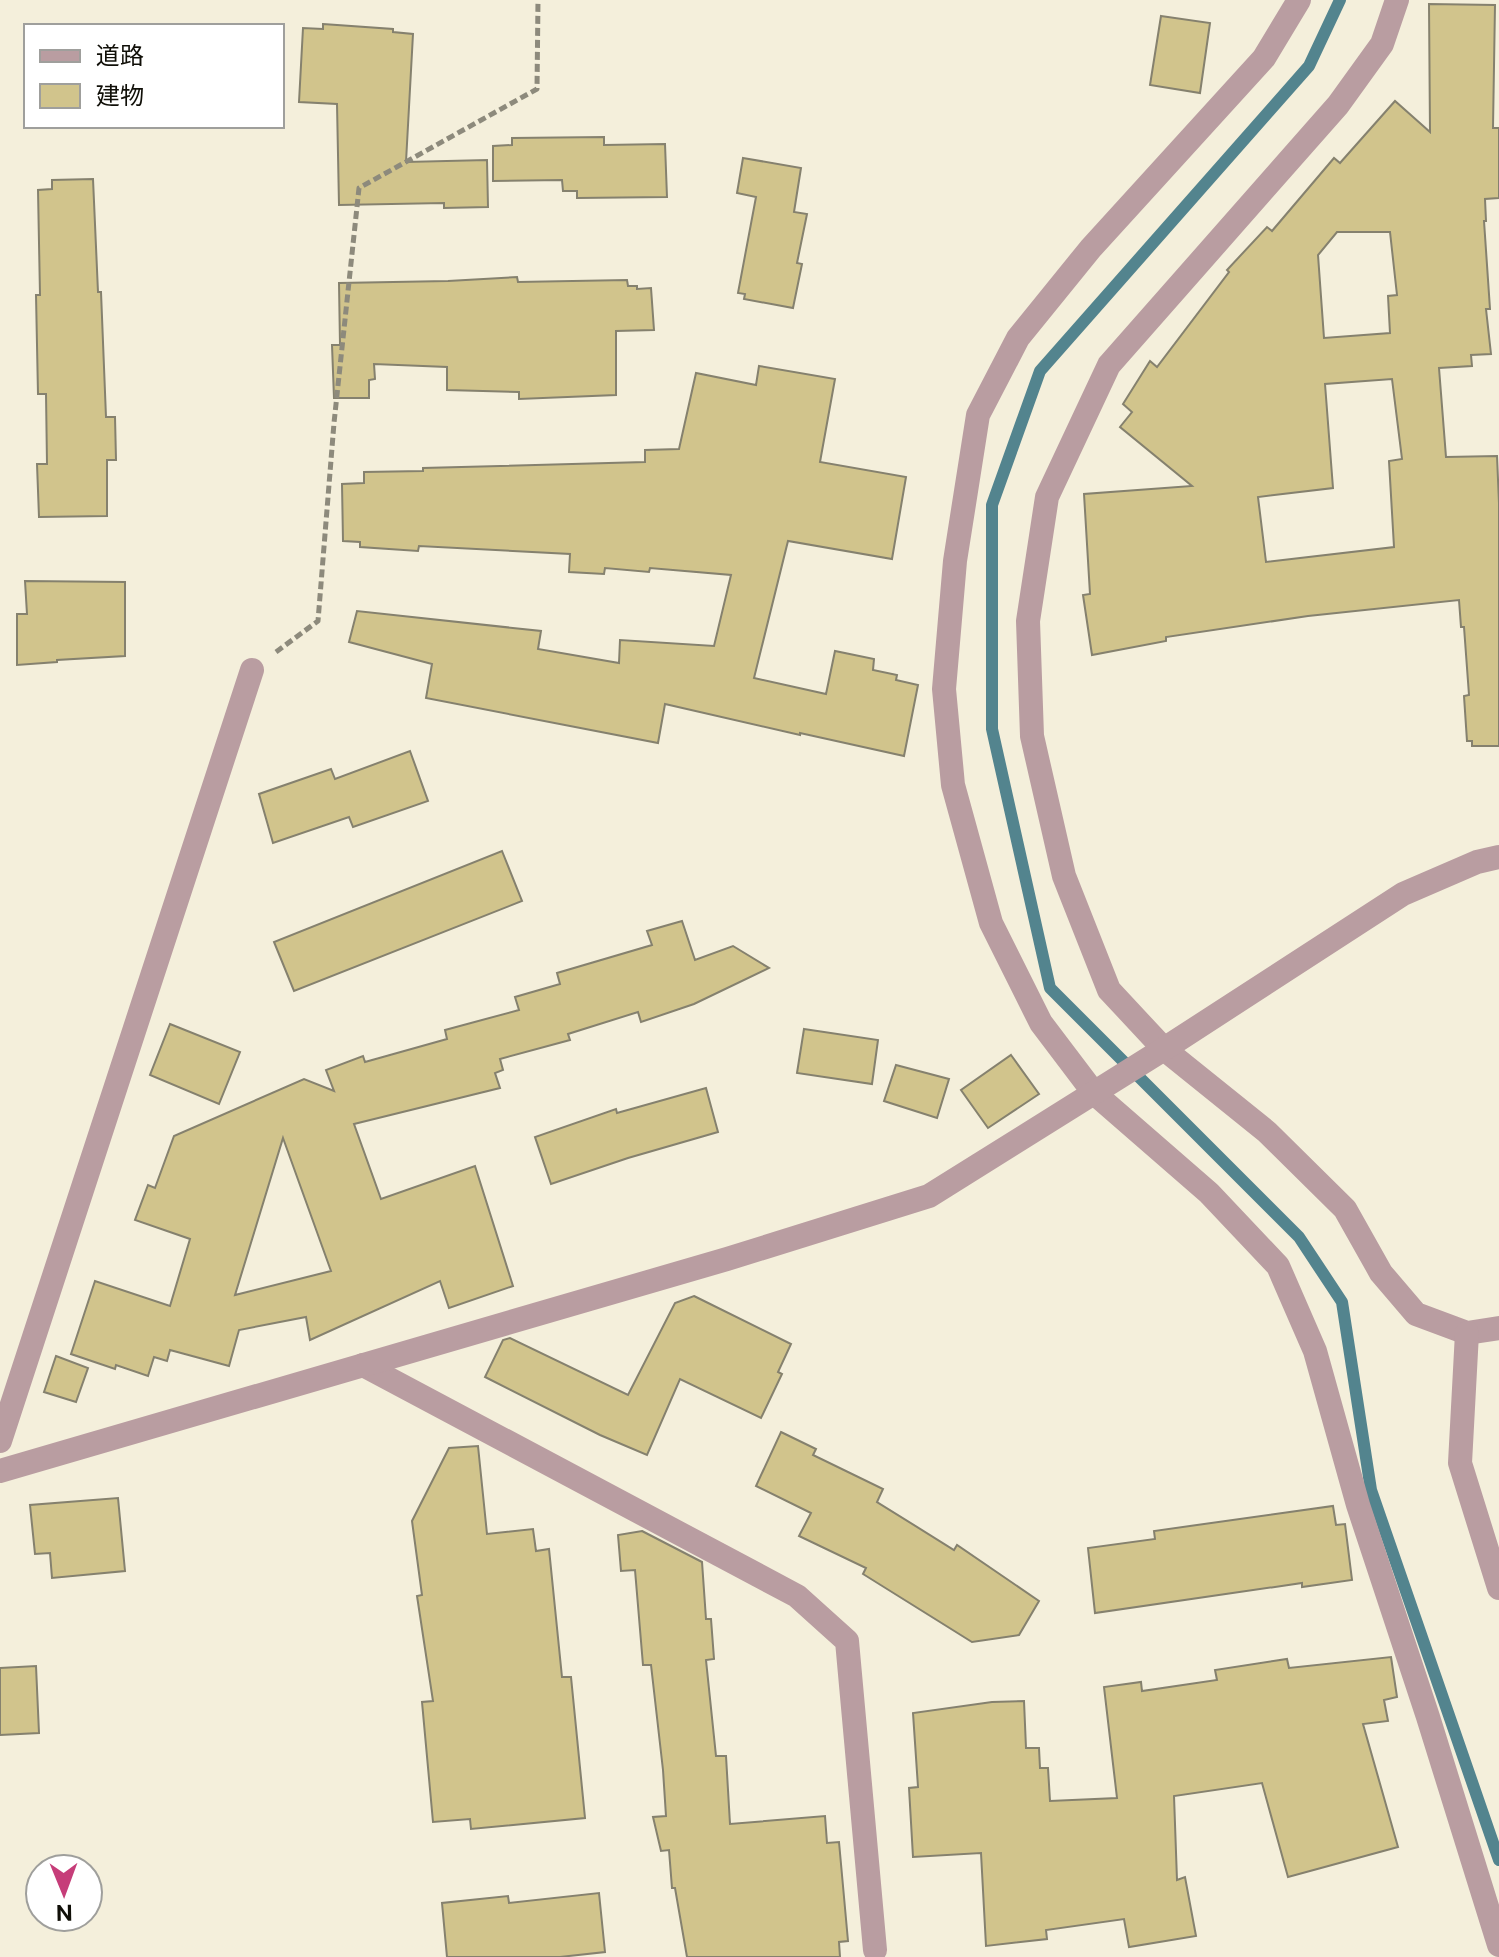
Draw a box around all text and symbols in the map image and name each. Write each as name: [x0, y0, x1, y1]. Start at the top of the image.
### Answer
legend: [24, 24, 284, 128]
text: 道路: [96, 41, 144, 69]
text: 建物: [96, 81, 144, 109]
north arrow: [24, 1853, 104, 1933]
text: N: [56, 1900, 73, 1926]

